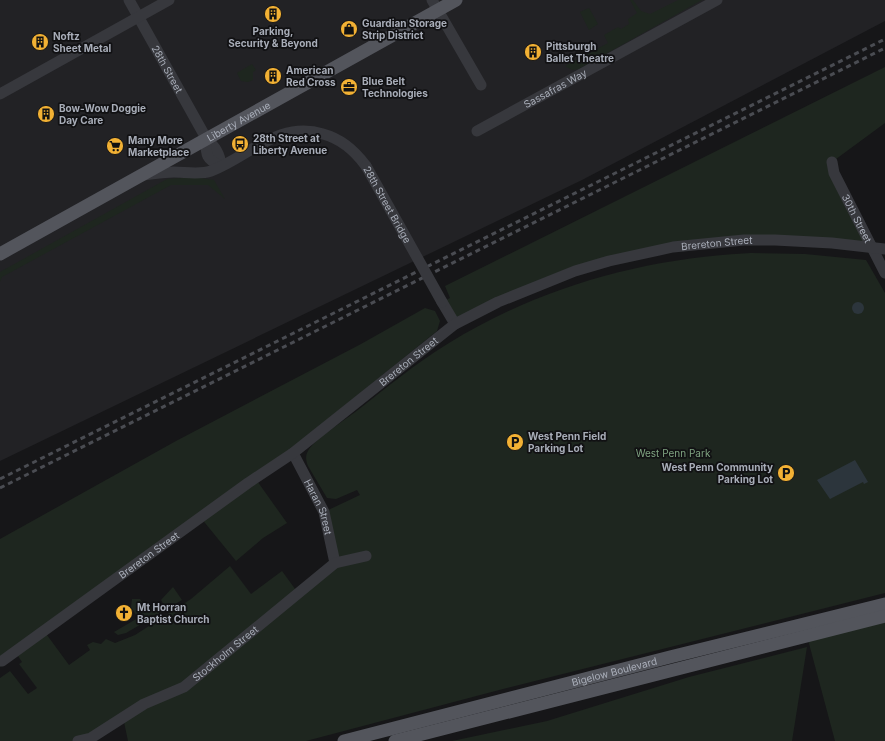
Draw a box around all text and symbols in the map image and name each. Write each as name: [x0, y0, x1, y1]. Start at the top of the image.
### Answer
building icon: Parking, Security & Beyond: [263, 4, 283, 24]
place label: Guardian Storage Strip District: [362, 17, 447, 41]
shop icon: Guardian Storage Strip District: [339, 19, 359, 39]
place label: Parking, Security & Beyond: [228, 25, 318, 50]
place label: Noftz Sheet Metal: [53, 30, 112, 54]
building icon: Noftz Sheet Metal: [30, 32, 50, 52]
place label: Pittsburgh Ballet Theatre: [546, 40, 614, 64]
building icon: Pittsburgh Ballet Theatre: [523, 42, 543, 62]
street label: 28th Street: [149, 43, 186, 96]
place label: American Red Cross: [286, 64, 336, 88]
building icon: American Red Cross: [263, 66, 283, 86]
street label: Sassafras Way: [522, 66, 589, 110]
place label: Blue Belt Technologies: [362, 75, 428, 100]
office icon: Blue Belt Technologies: [339, 77, 359, 97]
street label: Liberty Avenue: [205, 99, 273, 144]
place label: Bow-Wow Doggie Day Care: [59, 102, 146, 127]
building icon: Bow-Wow Doggie Day Care: [36, 104, 56, 124]
place label: 28th Street at Liberty Avenue: [253, 132, 327, 157]
place label: Many More Marketplace: [128, 134, 189, 158]
bus stop icon: 28th Street at Liberty Avenue: [230, 134, 250, 154]
supermarket icon: Many More Marketplace: [105, 136, 125, 156]
street label: 28th Street Bridge: [361, 164, 414, 245]
street label: 30th Street: [840, 192, 875, 245]
street label: Brereton Street: [680, 234, 753, 252]
street label: Brereton Street: [376, 334, 441, 388]
place label: West Penn Field Parking Lot: [528, 430, 606, 455]
parking icon: West Penn Field Parking Lot: [505, 432, 525, 452]
park label: West Penn Park: [636, 447, 711, 459]
place label: West Penn Community Parking Lot: [662, 461, 773, 486]
parking icon: West Penn Community Parking Lot: [776, 463, 796, 483]
street label: Haran Street: [302, 477, 335, 537]
street label: Brereton Street: [116, 529, 182, 581]
place label: Mt Horran Baptist Church: [137, 601, 210, 625]
church icon: Mt Horran Baptist Church: [114, 603, 134, 623]
street label: Stockholm Street: [190, 622, 261, 684]
street label: Bigelow Boulevard: [570, 655, 658, 688]

